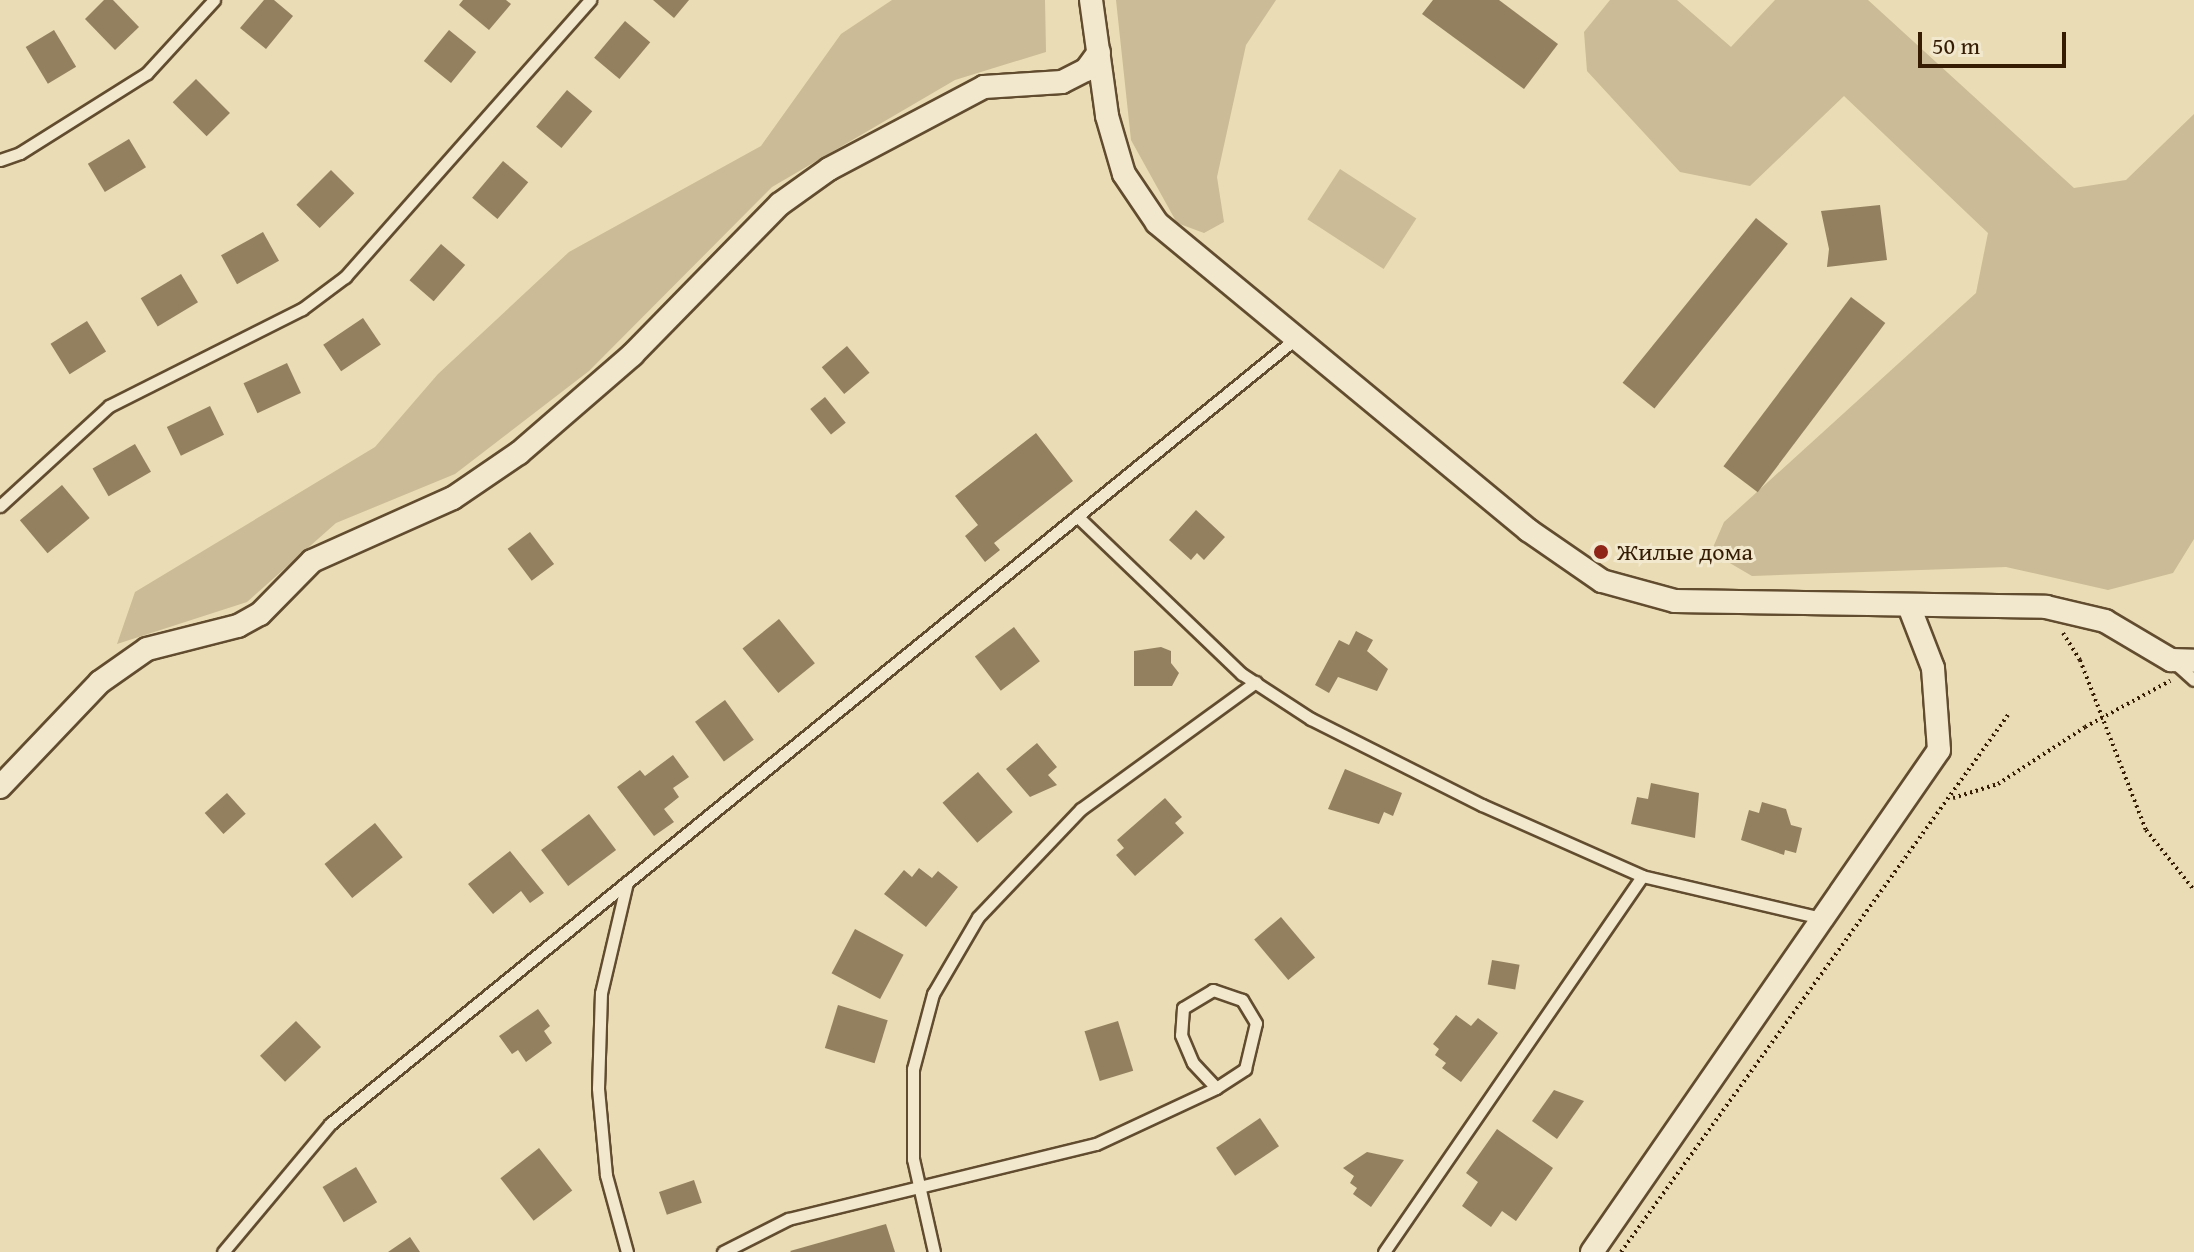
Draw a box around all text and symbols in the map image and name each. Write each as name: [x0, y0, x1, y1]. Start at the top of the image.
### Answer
scale bar: [1922, 16, 2070, 66]
text: 50 m: [1932, 28, 1980, 63]
place label: Жилые дома: [1617, 538, 1753, 566]
marker: Жилые дома: [1592, 543, 1610, 561]

